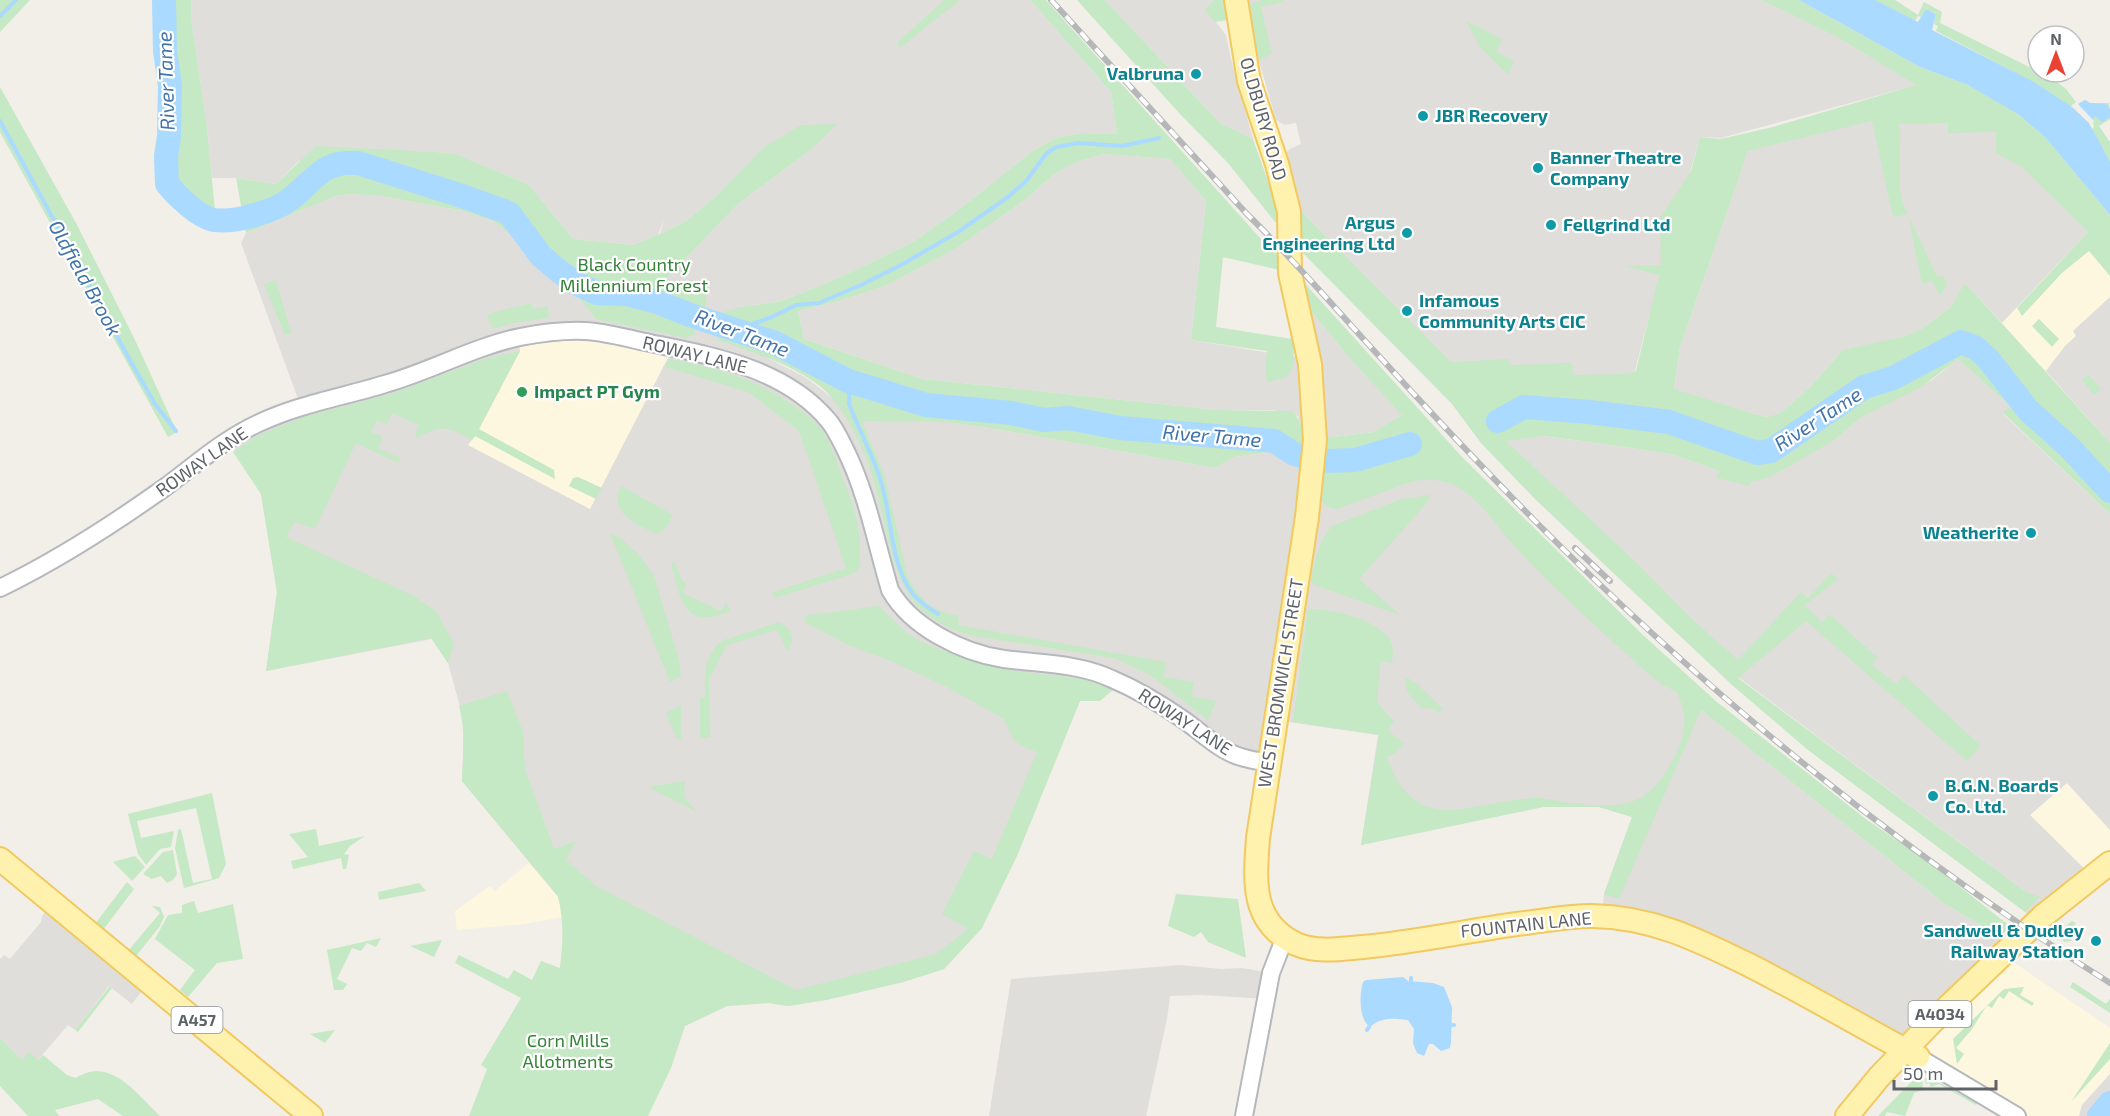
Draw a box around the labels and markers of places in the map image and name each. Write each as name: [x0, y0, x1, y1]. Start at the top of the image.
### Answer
place label: Valbruna: [1107, 62, 1184, 84]
marker: Valbruna: [1189, 67, 1203, 81]
place label: JBR Recovery: [1435, 104, 1549, 126]
marker: JBR Recovery: [1416, 109, 1430, 123]
place label: Banner Theatre Company: [1550, 146, 1682, 189]
marker: Banner Theatre Company: [1531, 161, 1545, 175]
place label: Argus Engineering Ltd: [1262, 211, 1395, 254]
place label: Fellgrind Ltd: [1563, 213, 1671, 235]
marker: Fellgrind Ltd: [1544, 218, 1558, 232]
marker: Argus Engineering Ltd: [1400, 226, 1414, 240]
place label: Infamous Community Arts CIC: [1419, 289, 1586, 332]
marker: Infamous Community Arts CIC: [1400, 304, 1414, 318]
place label: Impact PT Gym: [534, 380, 660, 402]
marker: Impact PT Gym: [515, 385, 529, 399]
place label: Weatherite: [1923, 521, 2019, 543]
marker: Weatherite: [2024, 526, 2038, 540]
place label: B.G.N. Boards Co. Ltd.: [1945, 774, 2059, 817]
marker: B.G.N. Boards Co. Ltd.: [1926, 789, 1940, 803]
place label: Sandwell & Dudley Railway Station: [1923, 919, 2085, 962]
marker: Sandwell & Dudley Railway Station: [2089, 934, 2103, 948]

